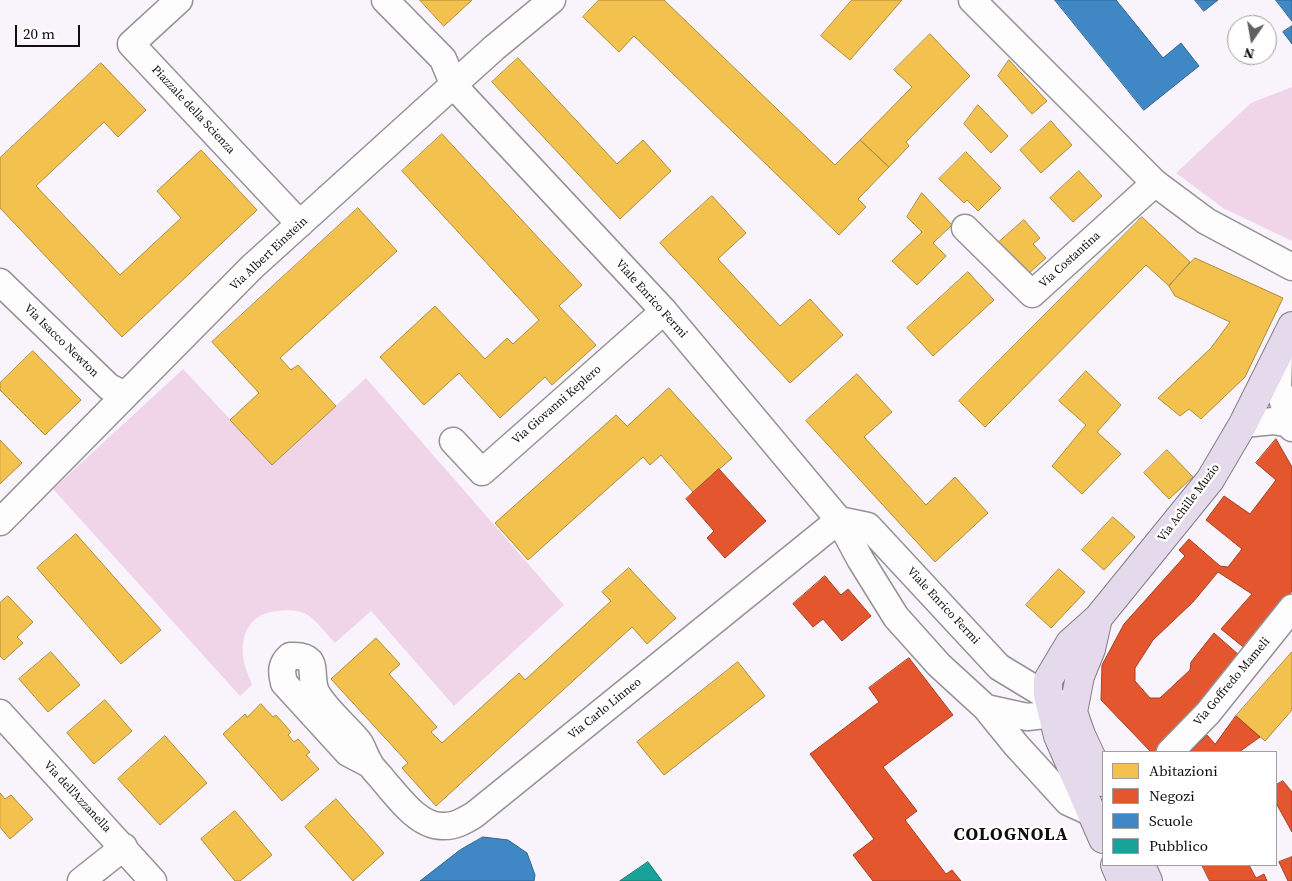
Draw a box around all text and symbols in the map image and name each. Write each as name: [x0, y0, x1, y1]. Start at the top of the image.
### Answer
scale bar: [18, 15, 82, 47]
north arrow: [1227, 15, 1277, 65]
text: 20 m: [23, 23, 55, 44]
text: N: [1242, 43, 1256, 65]
street label: Piazzale della Scienza: [148, 63, 238, 157]
street label: Via Albert Einstein: [227, 214, 311, 294]
street label: Via Costantina: [1036, 229, 1104, 291]
street label: Viale Enrico Fermi: [612, 257, 690, 341]
street label: Via Isacco Newton: [21, 302, 101, 380]
street label: Via Giovanni Keplero: [510, 362, 604, 448]
street label: Via Achille Muzio: [1155, 461, 1223, 545]
street label: Viale Enrico Fermi: [904, 564, 982, 648]
street label: Via Goffredo Mameli: [1191, 635, 1273, 729]
street label: Via Carlo Linneo: [566, 675, 644, 743]
legend: [1102, 751, 1277, 866]
street label: Via dell'Azzanella: [40, 758, 114, 836]
text: Abitazioni: [1149, 760, 1218, 781]
text: Negozi: [1149, 785, 1195, 806]
text: Scuole: [1149, 810, 1193, 831]
district label: COLOGNOLA: [952, 824, 1070, 846]
text: Pubblico: [1149, 835, 1208, 856]

